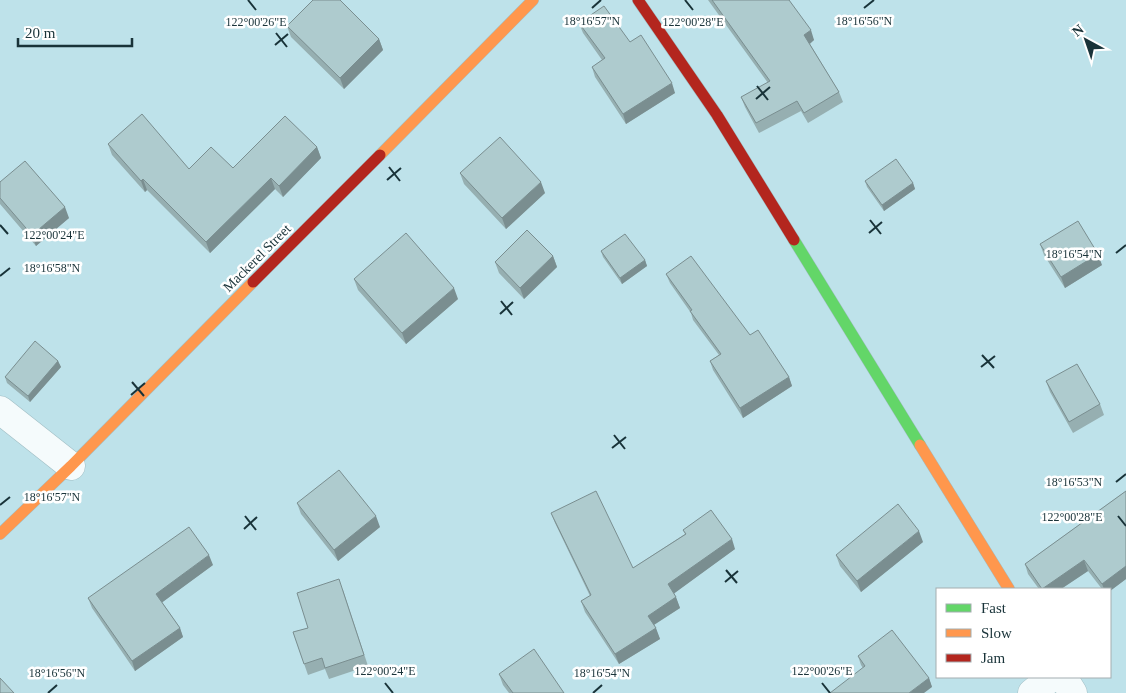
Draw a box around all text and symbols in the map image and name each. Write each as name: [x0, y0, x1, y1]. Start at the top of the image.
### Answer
text: 18°16'57"N: [564, 14, 621, 28]
text: 18°16'56"N: [836, 14, 893, 28]
scale bar: [18, 15, 131, 47]
text: 122°00'26"E: [225, 15, 287, 29]
text: 122°00'28"E: [662, 15, 724, 29]
north arrow: [1061, 15, 1111, 65]
text: N: [1069, 21, 1087, 39]
text: 20 m: [25, 25, 56, 41]
street label: Mackerel Street: [220, 221, 294, 295]
text: 122°00'24"E: [23, 228, 85, 242]
text: 18°16'54"N: [1046, 247, 1103, 261]
text: 18°16'58"N: [24, 261, 81, 275]
text: 18°16'53"N: [1046, 475, 1103, 489]
text: 18°16'57"N: [24, 490, 81, 504]
text: 122°00'28"E: [1041, 510, 1103, 524]
legend: [936, 588, 1111, 678]
text: Fast: [981, 600, 1007, 616]
text: Slow: [981, 625, 1012, 641]
text: Jam: [981, 650, 1005, 666]
text: 122°00'24"E: [354, 664, 416, 678]
text: 122°00'26"E: [791, 664, 853, 678]
text: 18°16'56"N: [29, 666, 86, 680]
text: 18°16'54"N: [574, 666, 631, 680]

